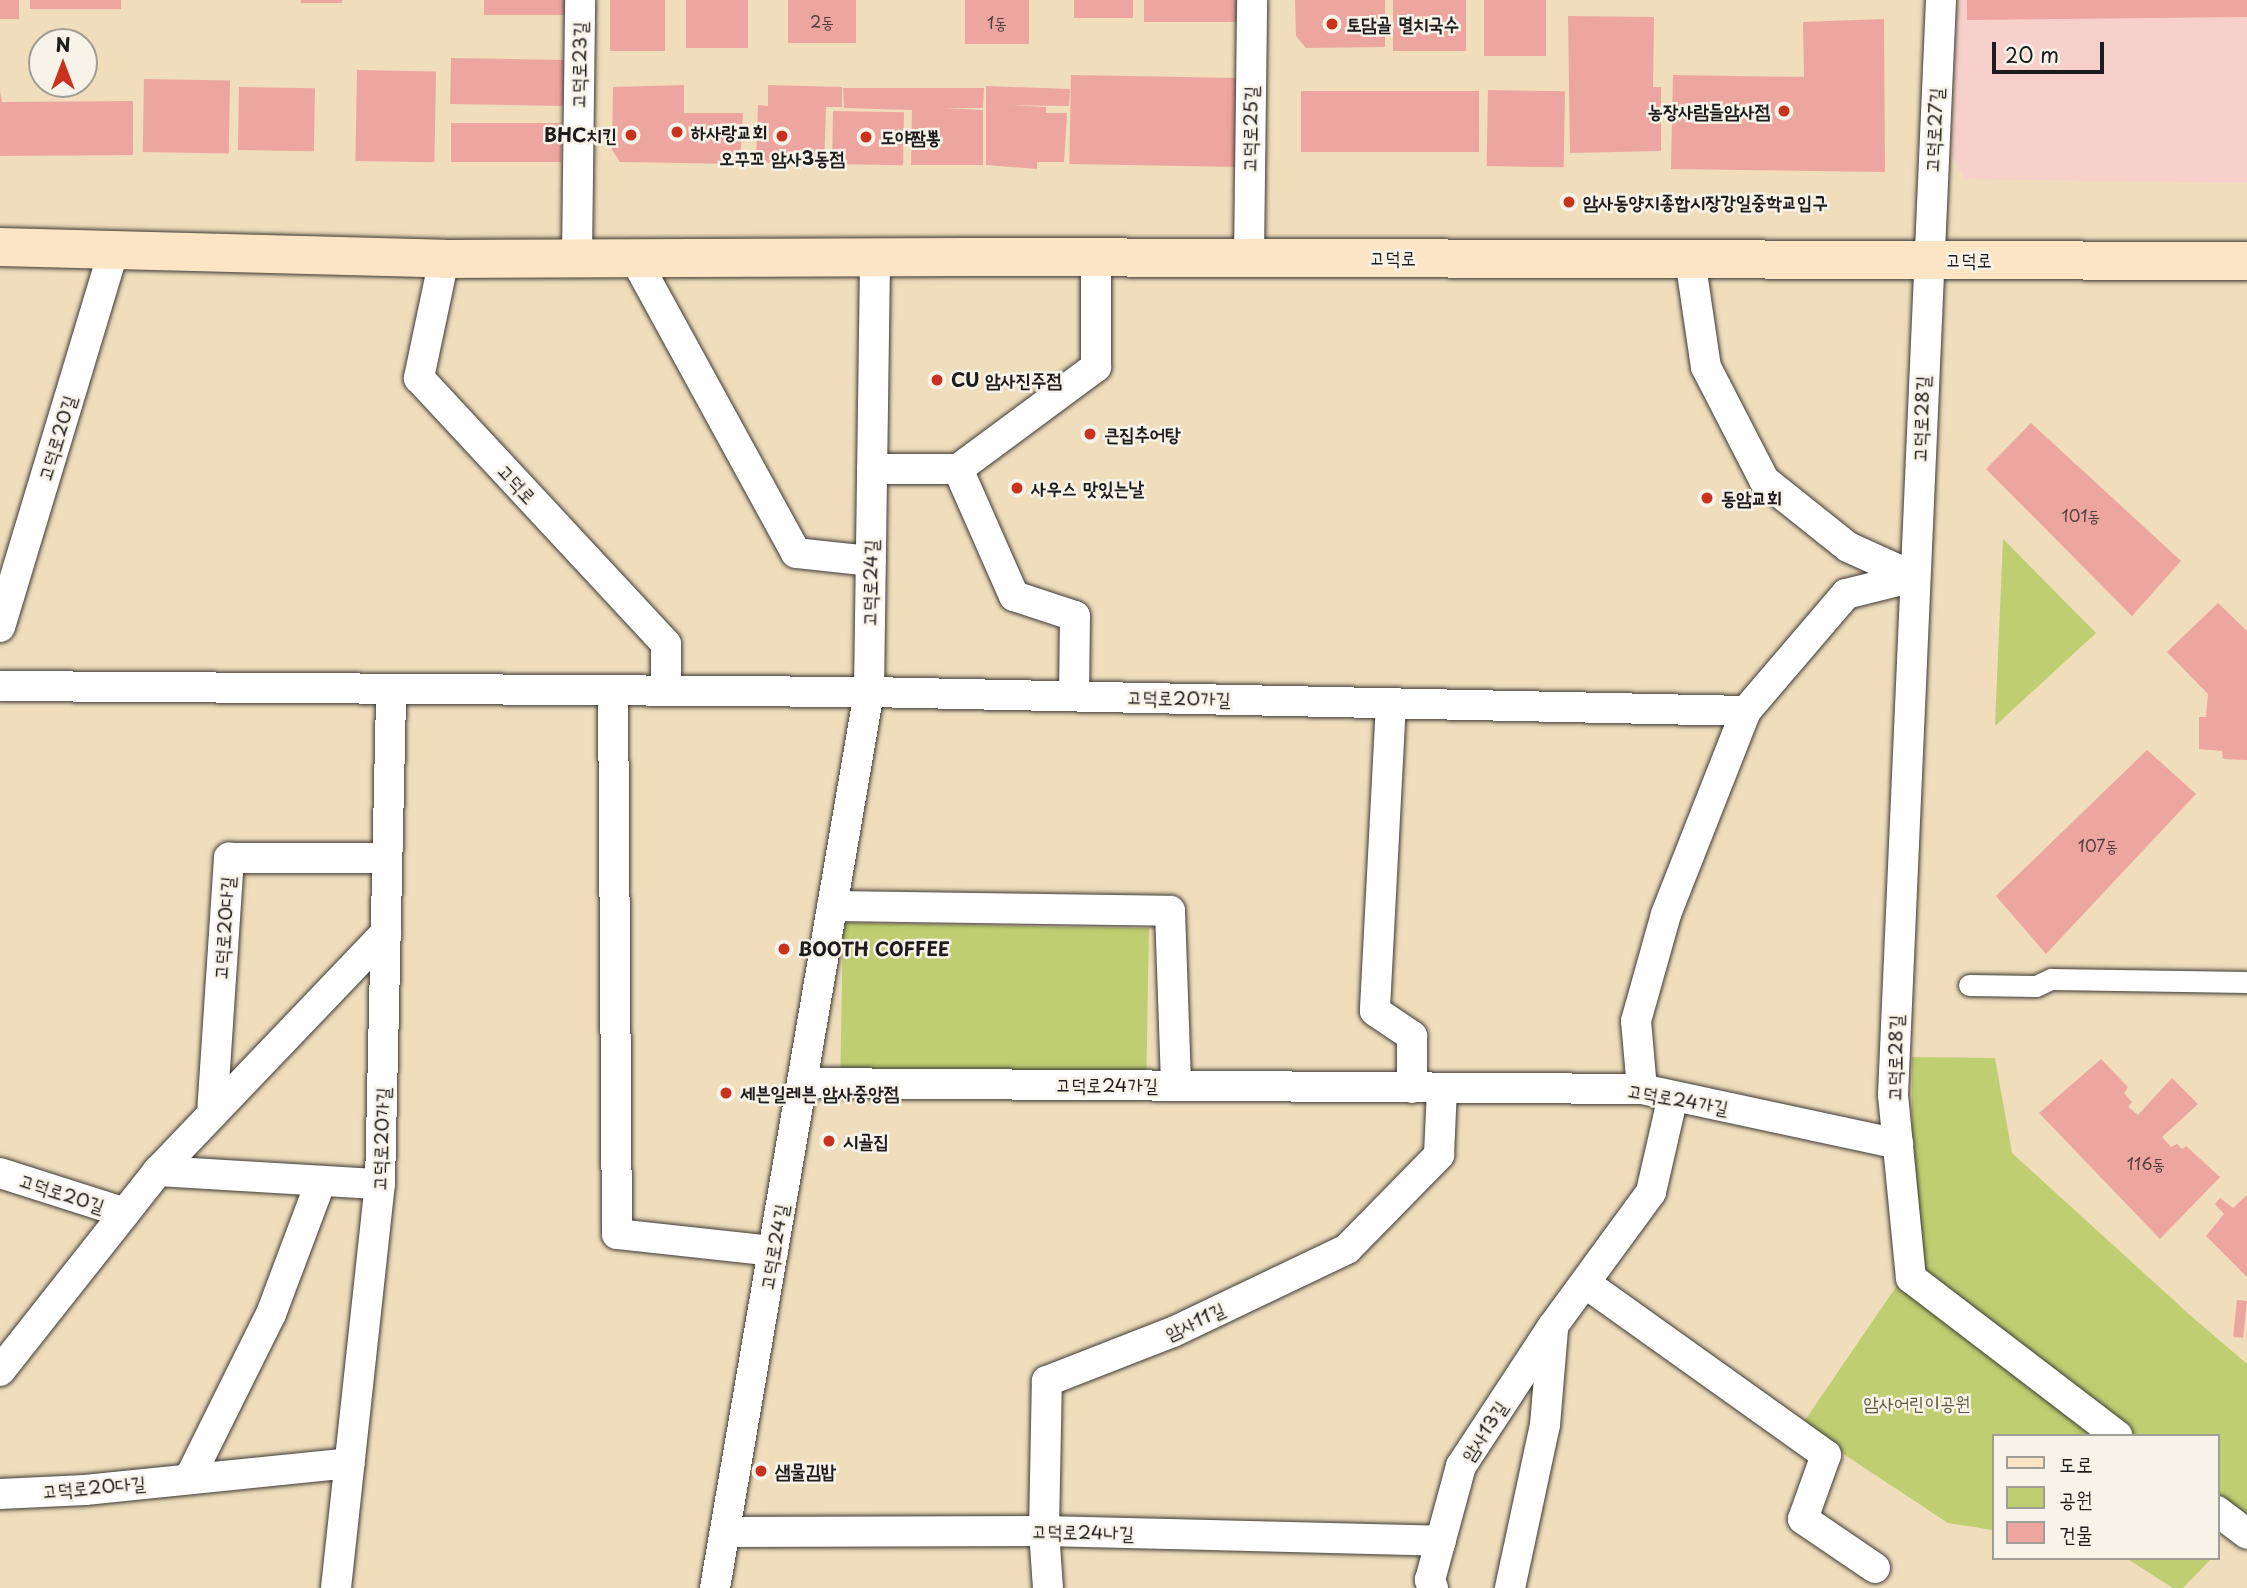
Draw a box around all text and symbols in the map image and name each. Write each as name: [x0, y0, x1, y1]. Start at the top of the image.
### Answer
house number: 2동: [810, 11, 834, 31]
house number: 1동: [987, 12, 1007, 32]
place label: 토담골 멸치국수: [1346, 13, 1459, 35]
marker: 토담골 멸치국수: [1324, 16, 1340, 32]
street label: 고덕로23길: [567, 21, 591, 109]
north arrow: [28, 28, 98, 98]
scale bar: [1995, 28, 2107, 72]
text: N: [55, 30, 71, 58]
text: 20 m: [2005, 38, 2059, 70]
street label: 고덕로25길: [1238, 86, 1262, 172]
street label: 고덕로27길: [1920, 87, 1948, 173]
place label: 농장사람들암사점: [1648, 100, 1770, 122]
marker: 농장사람들암사점: [1776, 103, 1792, 119]
place label: 하사랑교회: [691, 121, 767, 143]
place label: BHC치킨: [544, 124, 617, 146]
marker: 하사랑교회: [669, 124, 685, 140]
place label: 도야짬뽕: [880, 126, 941, 148]
marker: BHC치킨: [623, 127, 639, 143]
marker: 오꾸꼬 암사3동점: [774, 128, 790, 144]
marker: 도야짬뽕: [858, 129, 874, 145]
place label: 오꾸꼬 암사3동점: [719, 147, 845, 169]
place label: 암사동양지종합시장강일중학교입구: [1583, 191, 1828, 213]
marker: 암사동양지종합시장강일중학교입구: [1561, 194, 1577, 210]
street label: 고덕로: [1370, 247, 1416, 269]
street label: 고덕로: [1946, 249, 1992, 271]
place label: CU 암사진주점: [951, 369, 1062, 391]
marker: CU 암사진주점: [929, 372, 945, 388]
street label: 고덕로28길: [1908, 375, 1934, 463]
street label: 고덕로20길: [33, 392, 81, 484]
place label: 큰집추어탕: [1104, 423, 1180, 445]
marker: 큰집추어탕: [1082, 426, 1098, 442]
street label: 고덕로: [493, 459, 541, 509]
place label: 사우스 맛있는날: [1031, 477, 1144, 499]
marker: 사우스 맛있는날: [1009, 480, 1025, 496]
place label: 동암교회: [1721, 487, 1782, 509]
marker: 동암교회: [1699, 490, 1715, 506]
house number: 101동: [2062, 505, 2100, 525]
street label: 고덕로24길: [858, 539, 882, 627]
street label: 고덕로20가길: [1127, 686, 1231, 710]
house number: 107동: [2078, 835, 2118, 855]
street label: 고덕로20다길: [209, 876, 239, 980]
place label: BOOTH COFFEE: [798, 938, 951, 960]
marker: BOOTH COFFEE: [776, 941, 792, 957]
street label: 고덕로28길: [1883, 1015, 1907, 1101]
street label: 고덕로24가길: [1056, 1074, 1158, 1096]
street label: 고덕로24가길: [1626, 1079, 1730, 1119]
place label: 세븐일레븐 암사중앙점: [740, 1082, 899, 1104]
marker: 세븐일레븐 암사중앙점: [718, 1085, 734, 1101]
street label: 고덕로20가길: [368, 1087, 394, 1191]
place label: 시골집: [843, 1130, 889, 1152]
marker: 시골집: [821, 1133, 837, 1149]
house number: 116동: [2127, 1153, 2165, 1173]
street label: 고덕로20길: [16, 1169, 108, 1217]
street label: 고덕로24길: [755, 1202, 793, 1292]
street label: 암사11길: [1162, 1297, 1228, 1345]
park label: 암사어린이공원: [1863, 1392, 1971, 1414]
street label: 암사13길: [1456, 1397, 1512, 1465]
legend: [1992, 1434, 2219, 1560]
text: 도로: [2059, 1447, 2093, 1479]
place label: 샘물김밥: [775, 1460, 836, 1482]
marker: 샘물김밥: [753, 1463, 769, 1479]
street label: 고덕로20다길: [41, 1471, 147, 1503]
text: 공원: [2059, 1482, 2093, 1514]
text: 건물: [2059, 1517, 2093, 1549]
street label: 고덕로24나길: [1032, 1520, 1134, 1544]

